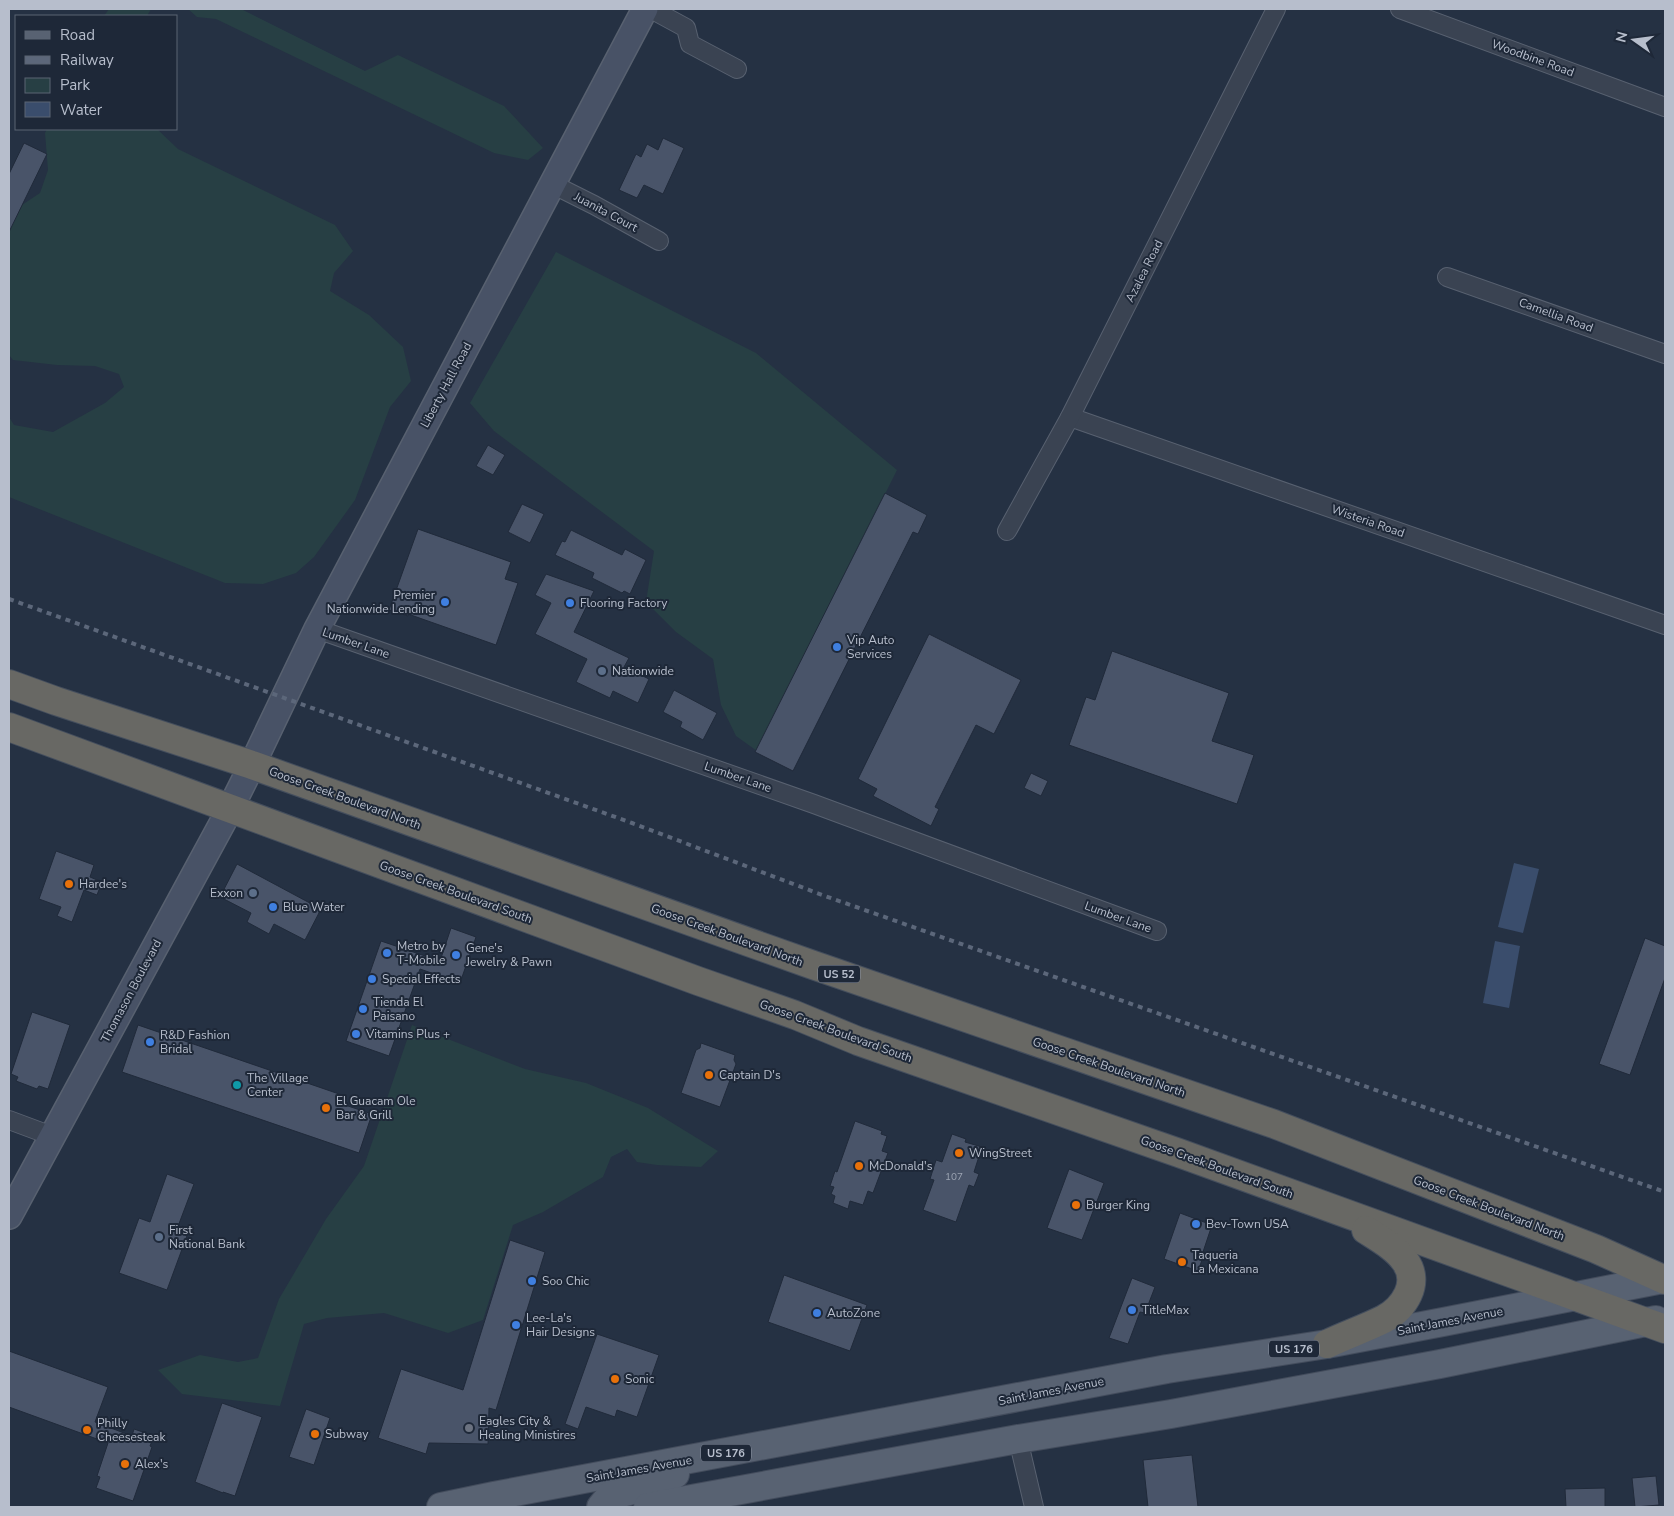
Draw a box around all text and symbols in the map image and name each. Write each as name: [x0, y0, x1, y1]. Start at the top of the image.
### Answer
legend: [15, 15, 178, 130]
north arrow: [1609, 15, 1659, 65]
text: Road: [60, 25, 95, 45]
text: N: [1611, 30, 1632, 44]
street label: Woodbine Road: [1489, 36, 1577, 80]
text: Railway: [60, 50, 114, 70]
text: Park: [60, 75, 90, 95]
text: Water: [60, 100, 103, 120]
street label: Juanita Court: [570, 188, 641, 236]
street label: Azalea Road: [1121, 237, 1167, 305]
street label: Camellia Road: [1517, 294, 1595, 336]
street label: Liberty Hall Road: [417, 340, 475, 430]
street label: Wisteria Road: [1329, 501, 1407, 541]
place label: Premier Nationwide Lending: [327, 587, 436, 617]
place label: Flooring Factory: [580, 595, 668, 611]
marker: Premier Nationwide Lending: [439, 596, 451, 608]
marker: Flooring Factory: [564, 597, 576, 609]
street label: Lumber Lane: [320, 624, 392, 662]
place label: Vip Auto Services: [846, 632, 895, 662]
marker: Vip Auto Services: [831, 641, 843, 653]
place label: Nationwide: [612, 663, 674, 679]
marker: Nationwide: [596, 665, 608, 677]
street label: Lumber Lane: [702, 758, 774, 796]
street label: Goose Creek Boulevard North: [267, 763, 423, 833]
street label: Goose Creek Boulevard South: [377, 857, 535, 927]
place label: Hardee's: [79, 876, 127, 892]
marker: Hardee's: [63, 878, 75, 890]
place label: Exxon: [210, 885, 243, 901]
marker: Exxon: [247, 887, 259, 899]
street label: Lumber Lane: [1082, 897, 1154, 937]
place label: Blue Water: [283, 899, 345, 915]
street label: Goose Creek Boulevard North: [649, 900, 805, 970]
marker: Blue Water: [267, 901, 279, 913]
street label: Thomason Boulevard: [97, 937, 165, 1045]
place label: Metro by T-Mobile: [397, 938, 446, 968]
place label: Gene's Jewelry & Pawn: [465, 940, 552, 970]
marker: Metro by T-Mobile: [381, 947, 393, 959]
marker: Gene's Jewelry & Pawn: [450, 949, 462, 961]
road number: US 52: [818, 966, 860, 982]
place label: Special Effects: [382, 971, 461, 987]
marker: Special Effects: [366, 973, 378, 985]
place label: Tienda El Paisano: [373, 994, 424, 1024]
street label: Goose Creek Boulevard South: [757, 996, 915, 1066]
marker: Tienda El Paisano: [357, 1003, 369, 1015]
place label: Vitamins Plus +: [365, 1026, 450, 1042]
place label: R&D Fashion Bridal: [160, 1027, 230, 1057]
marker: Vitamins Plus +: [350, 1028, 362, 1040]
street label: Goose Creek Boulevard North: [1030, 1033, 1188, 1101]
marker: R&D Fashion Bridal: [144, 1036, 156, 1048]
place label: Captain D's: [719, 1067, 781, 1083]
marker: Captain D's: [703, 1069, 715, 1081]
place label: The Village Center: [247, 1070, 308, 1100]
marker: The Village Center: [231, 1079, 243, 1091]
place label: El Guacam Ole Bar & Grill: [336, 1093, 416, 1123]
marker: El Guacam Ole Bar & Grill: [320, 1102, 332, 1114]
street label: Goose Creek Boulevard South: [1138, 1132, 1296, 1202]
place label: WingStreet: [969, 1145, 1032, 1161]
marker: WingStreet: [953, 1147, 965, 1159]
place label: McDonald's: [869, 1158, 933, 1174]
marker: McDonald's: [853, 1160, 865, 1172]
house number: 107: [945, 1170, 963, 1184]
street label: Goose Creek Boulevard North: [1411, 1172, 1567, 1244]
place label: Burger King: [1086, 1197, 1150, 1213]
marker: Burger King: [1070, 1199, 1082, 1211]
place label: Bev-Town USA: [1206, 1216, 1289, 1232]
marker: Bev-Town USA: [1190, 1218, 1202, 1230]
place label: First National Bank: [169, 1222, 246, 1252]
marker: First National Bank: [153, 1231, 165, 1243]
place label: Taqueria La Mexicana: [1192, 1247, 1259, 1277]
marker: Taqueria La Mexicana: [1176, 1256, 1188, 1268]
place label: Soo Chic: [542, 1273, 589, 1289]
marker: Soo Chic: [526, 1275, 538, 1287]
place label: TitleMax: [1142, 1302, 1190, 1318]
street label: Saint James Avenue: [1396, 1303, 1504, 1339]
marker: TitleMax: [1126, 1304, 1138, 1316]
place label: AutoZone: [827, 1305, 880, 1321]
marker: AutoZone: [811, 1307, 823, 1319]
place label: Lee-La's Hair Designs: [526, 1310, 595, 1340]
marker: Lee-La's Hair Designs: [510, 1319, 522, 1331]
road number: US 176: [1269, 1340, 1319, 1358]
place label: Sonic: [625, 1371, 655, 1387]
marker: Sonic: [609, 1373, 621, 1385]
street label: Saint James Avenue: [997, 1373, 1105, 1409]
place label: Eagles City & Healing Ministires: [479, 1413, 576, 1443]
place label: Philly Cheesesteak: [97, 1415, 166, 1445]
marker: Eagles City & Healing Ministires: [463, 1422, 475, 1434]
marker: Philly Cheesesteak: [81, 1424, 93, 1436]
place label: Subway: [325, 1426, 369, 1442]
marker: Subway: [309, 1428, 321, 1440]
road number: US 176: [701, 1445, 751, 1462]
street label: Saint James Avenue: [585, 1452, 693, 1486]
place label: Alex's: [135, 1456, 169, 1472]
marker: Alex's: [119, 1458, 131, 1470]

